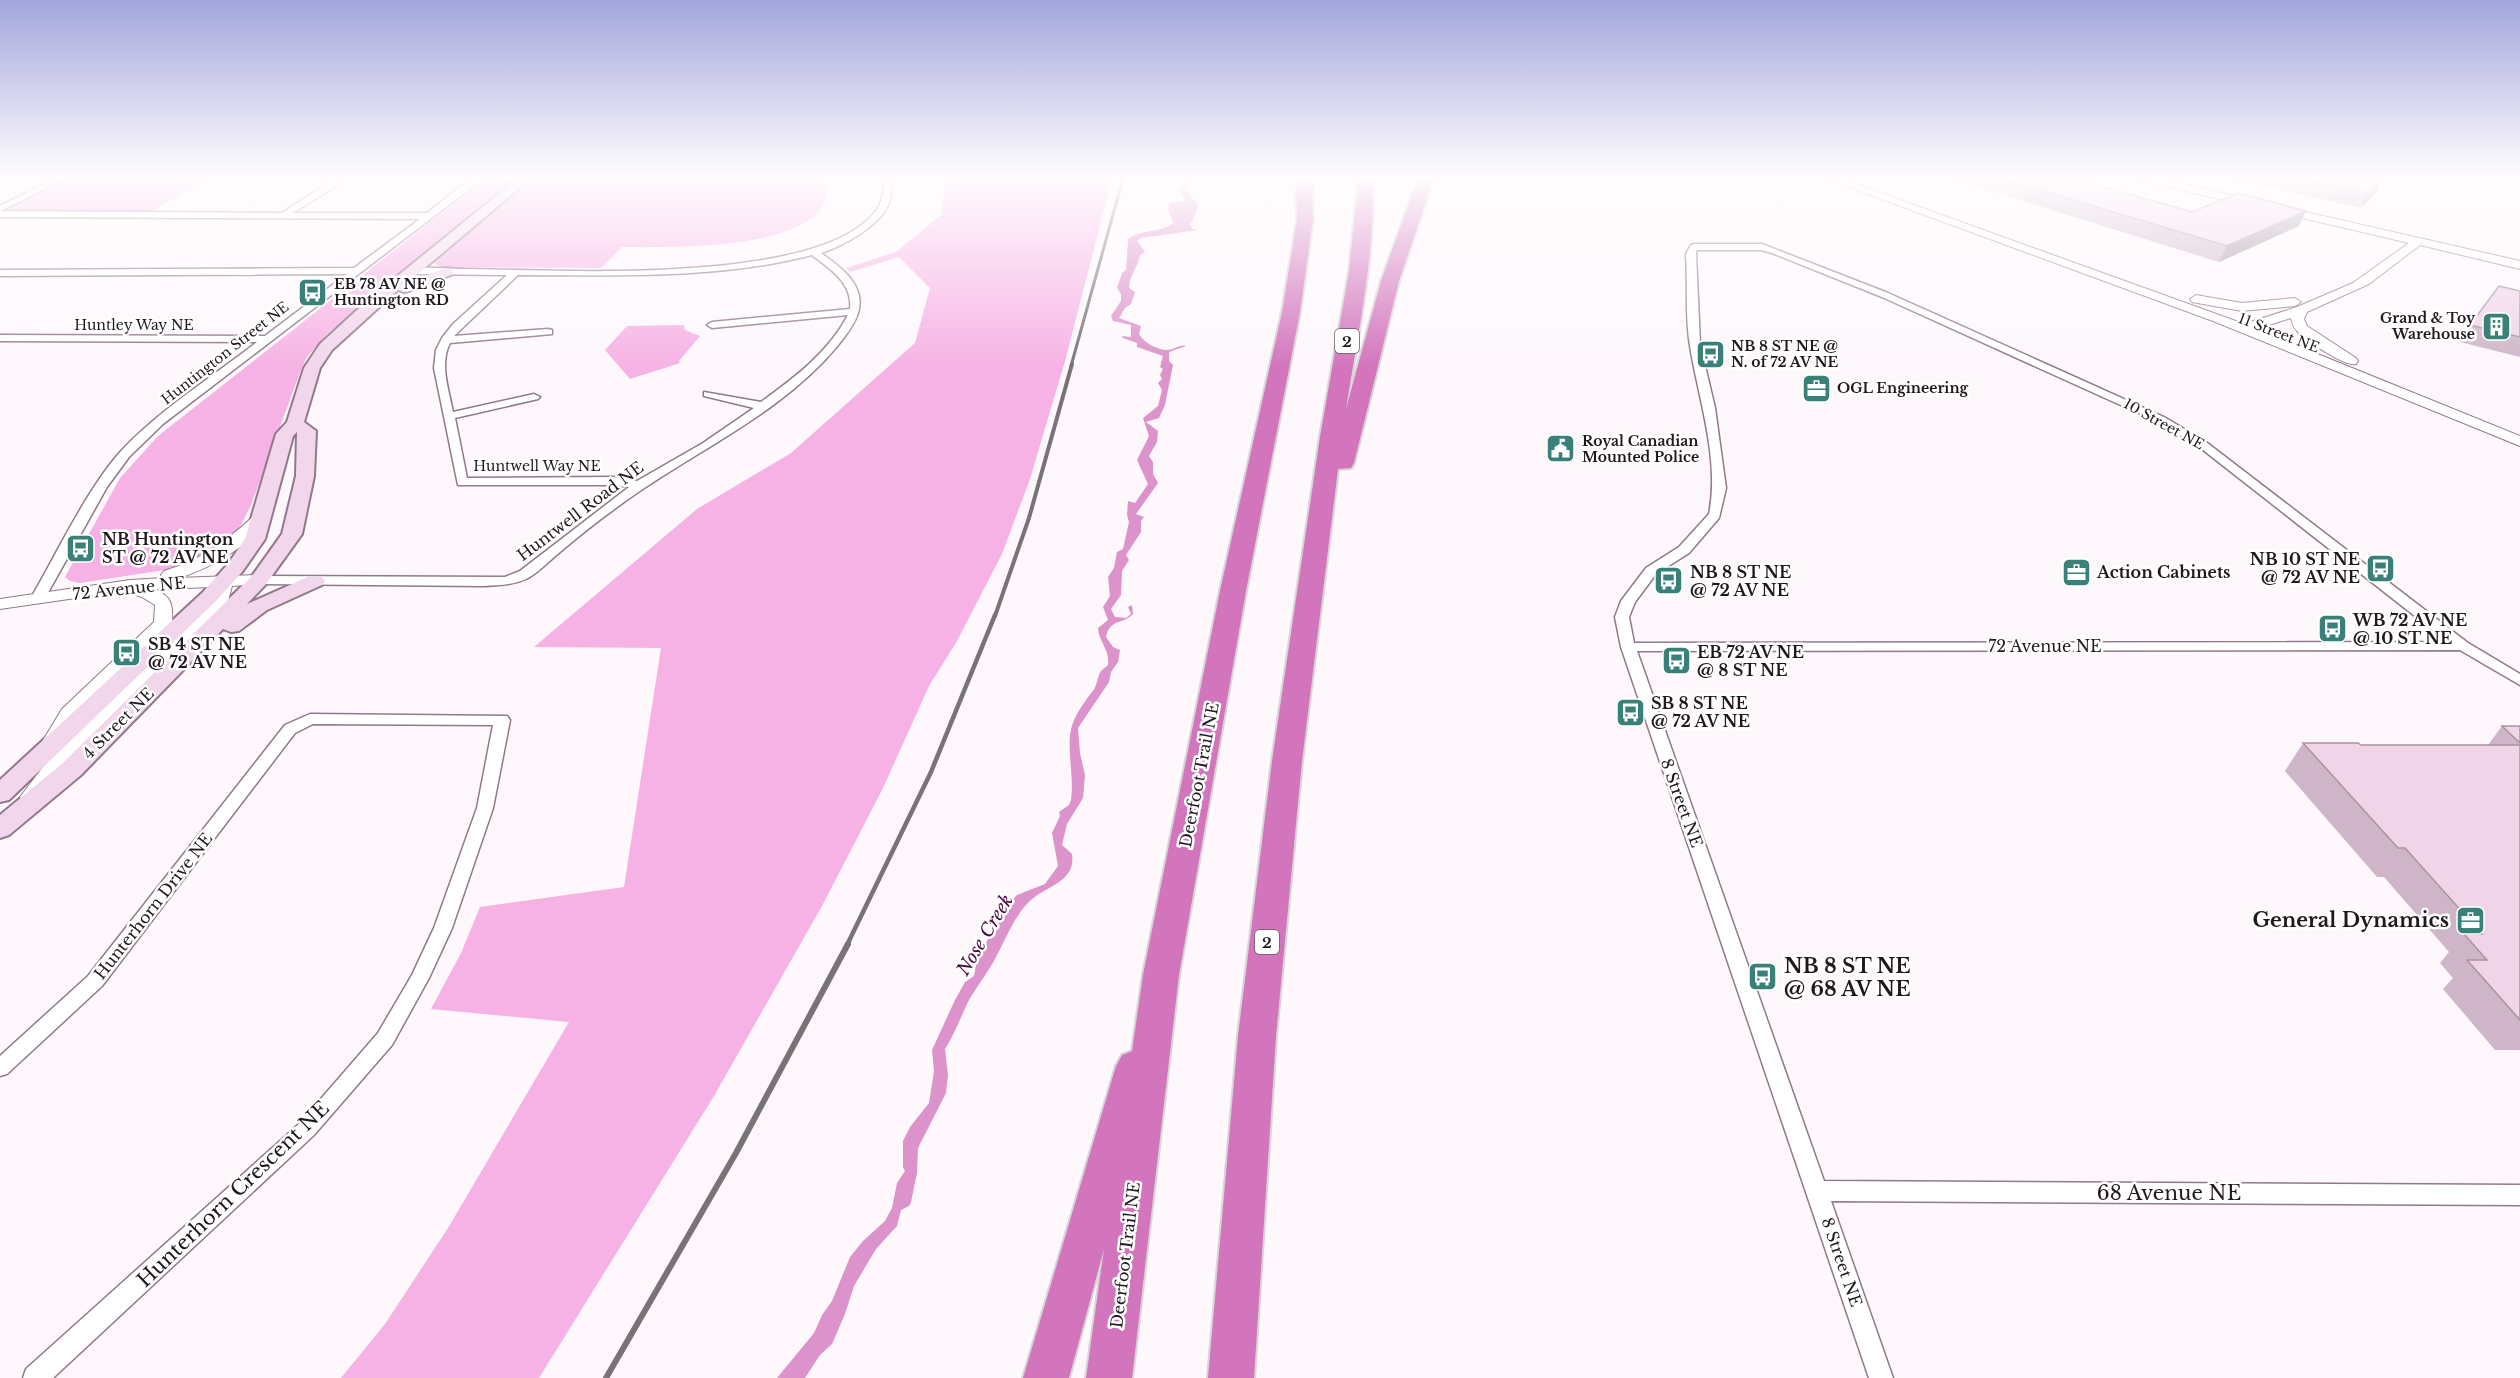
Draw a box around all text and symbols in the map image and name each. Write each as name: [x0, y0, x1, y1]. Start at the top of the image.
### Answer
place label: EB 78 AV NE @ Huntington RD: [334, 275, 449, 309]
bus stop icon: EB 78 AV NE @ Huntington RD: [297, 276, 329, 308]
street label: Huntington Street NE: [158, 298, 292, 408]
street label: 11 Street NE: [2236, 309, 2322, 357]
place label: Grand & Toy Warehouse: [2380, 309, 2476, 343]
building icon: Grand & Toy Warehouse: [2480, 310, 2512, 342]
street label: Huntley Way NE: [74, 316, 194, 334]
road number: 2: [1335, 329, 1359, 353]
place label: NB 8 ST NE @ N. of 72 AV NE: [1731, 337, 1839, 371]
bus stop icon: NB 8 ST NE @ N. of 72 AV NE: [1694, 338, 1726, 370]
office icon: OGL Engineering: [1800, 372, 1832, 404]
place label: OGL Engineering: [1837, 379, 1969, 397]
street label: 10 Street NE: [2121, 395, 2207, 453]
place label: Royal Canadian Mounted Police: [1582, 432, 1699, 466]
public building icon: Royal Canadian Mounted Police: [1545, 433, 1577, 465]
street label: Huntwell Way NE: [473, 457, 601, 475]
street label: Huntwell Road NE: [513, 457, 647, 565]
place label: NB Huntington ST @ 72 AV NE: [102, 529, 234, 567]
bus stop icon: NB Huntington ST @ 72 AV NE: [65, 532, 97, 564]
place label: NB 10 ST NE @ 72 AV NE: [2250, 549, 2360, 587]
bus stop icon: NB 10 ST NE @ 72 AV NE: [2365, 552, 2397, 584]
office icon: Action Cabinets: [2060, 556, 2092, 588]
place label: NB 8 ST NE @ 72 AV NE: [1690, 562, 1791, 600]
place label: Action Cabinets: [2096, 562, 2231, 582]
bus stop icon: NB 8 ST NE @ 72 AV NE: [1653, 565, 1685, 597]
street label: 72 Avenue NE: [72, 572, 186, 604]
place label: WB 72 AV NE @ 10 ST NE: [2352, 610, 2467, 648]
bus stop icon: WB 72 AV NE @ 10 ST NE: [2316, 613, 2348, 645]
place label: SB 4 ST NE @ 72 AV NE: [148, 634, 247, 672]
street label: 72 Avenue NE: [1988, 636, 2102, 656]
bus stop icon: SB 4 ST NE @ 72 AV NE: [111, 637, 143, 669]
place label: EB 72 AV NE @ 8 ST NE: [1697, 642, 1804, 680]
bus stop icon: EB 72 AV NE @ 8 ST NE: [1660, 645, 1692, 677]
street label: 4 Street NE: [78, 683, 158, 763]
place label: SB 8 ST NE @ 72 AV NE: [1651, 693, 1750, 731]
bus stop icon: SB 8 ST NE @ 72 AV NE: [1614, 696, 1646, 728]
street label: Deerfoot Trail NE: [1175, 701, 1223, 849]
street label: 8 Street NE: [1657, 756, 1707, 850]
street label: Hunterhorn Drive NE: [90, 829, 216, 983]
water label: Nose Creek: [952, 891, 1018, 980]
office icon: General Dynamics: [2454, 904, 2486, 936]
place label: General Dynamics: [2252, 908, 2449, 932]
road number: 2: [1255, 930, 1279, 954]
place label: NB 8 ST NE @ 68 AV NE: [1784, 954, 1911, 1001]
bus stop icon: NB 8 ST NE @ 68 AV NE: [1747, 961, 1779, 993]
street label: Hunterhorn Crescent NE: [132, 1096, 334, 1292]
street label: Deerfoot Trail NE: [1106, 1181, 1144, 1329]
street label: 68 Avenue NE: [2097, 1181, 2241, 1205]
street label: 8 Street NE: [1817, 1215, 1867, 1309]

